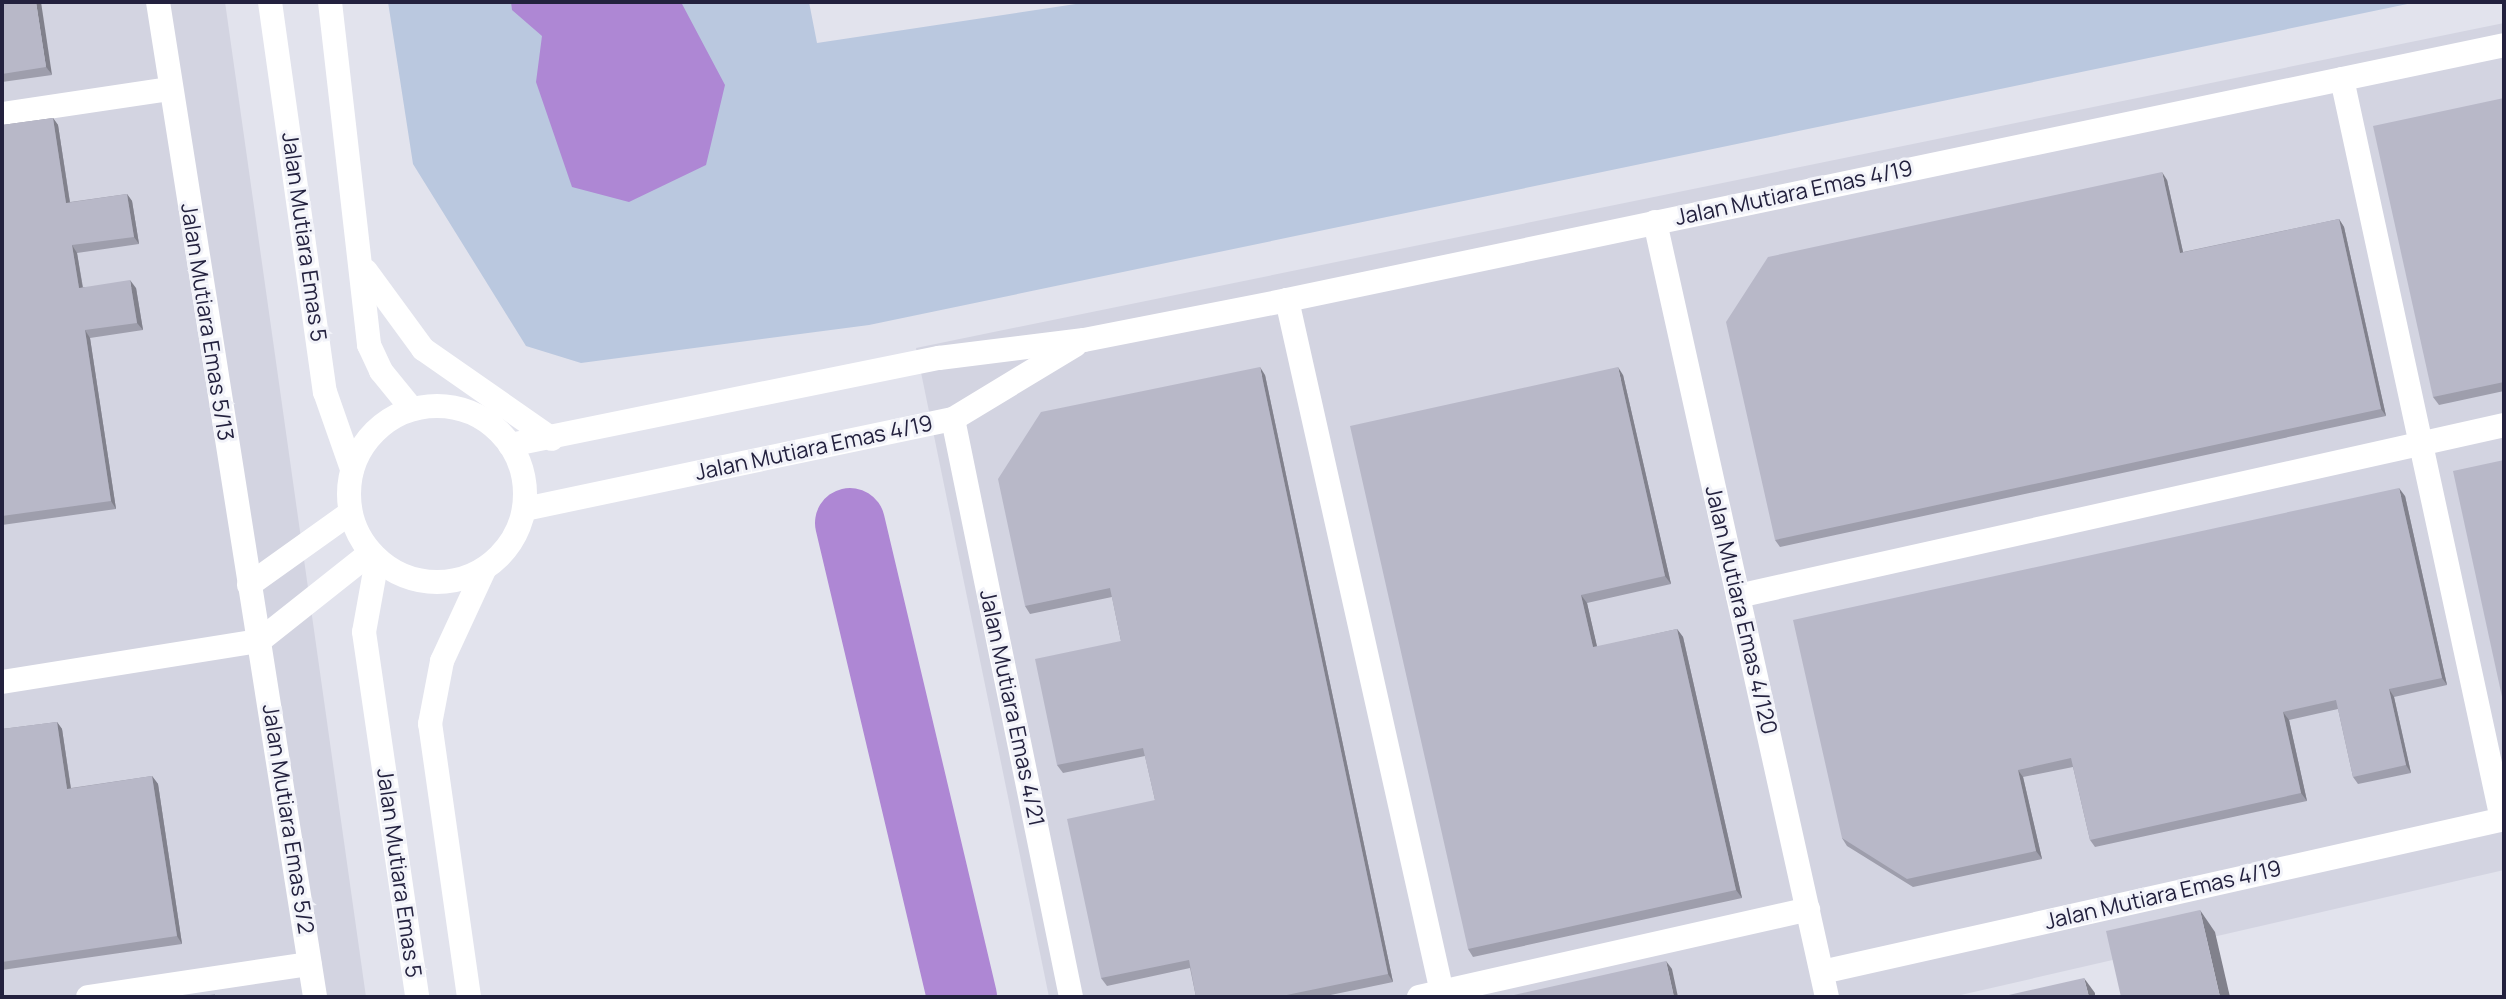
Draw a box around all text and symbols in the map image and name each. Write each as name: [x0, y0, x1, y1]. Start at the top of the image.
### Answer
street label: Jalan Mutiara Emas 5: [276, 131, 332, 343]
street label: Jalan Mutiara Emas 4/19: [1673, 155, 1915, 231]
street label: Jalan Mutiara Emas 5/13: [175, 201, 239, 443]
street label: Jalan Mutiara Emas 4/19: [693, 410, 935, 486]
street label: Jalan Mutiara Emas 4/120: [1700, 483, 1782, 737]
street label: Jalan Mutiara Emas 4/21: [974, 587, 1050, 829]
street label: Jalan Mutiara Emas 5/2: [257, 702, 319, 936]
street label: Jalan Mutiara Emas 5: [371, 767, 427, 979]
street label: Jalan Mutiara Emas 4/19: [2042, 855, 2284, 935]

